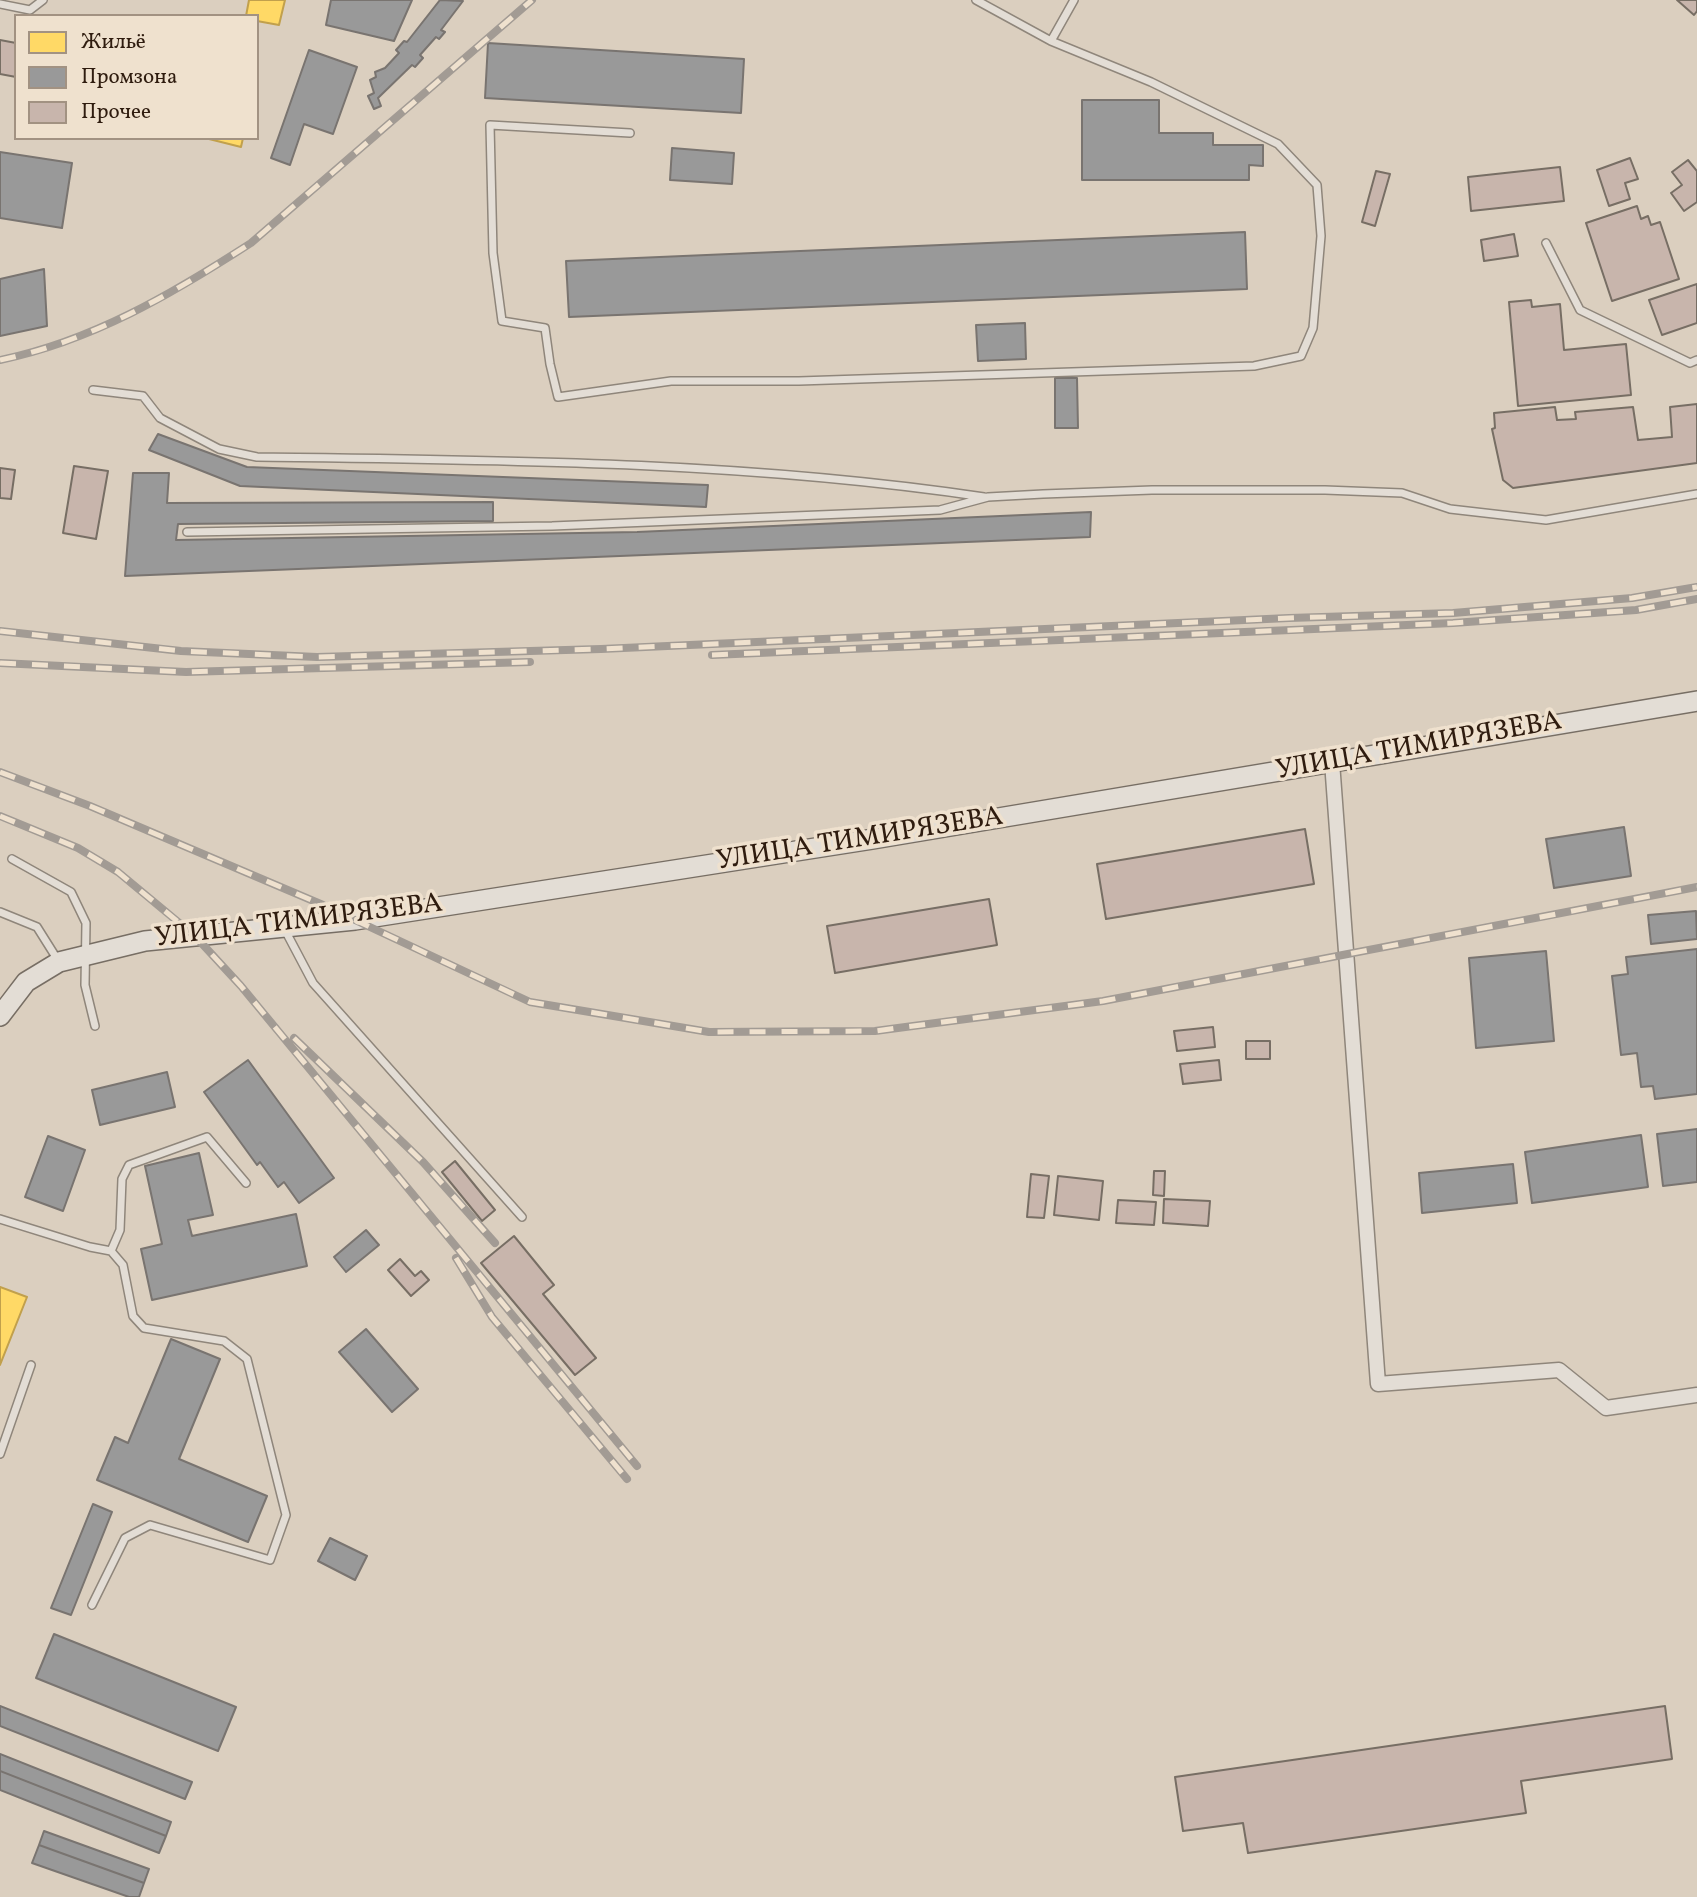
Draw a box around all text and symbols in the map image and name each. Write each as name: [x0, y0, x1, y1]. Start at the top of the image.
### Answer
legend: [14, 14, 259, 140]
text: Жильё: [81, 28, 146, 57]
text: Промзона: [81, 63, 177, 92]
text: Прочее: [81, 98, 151, 127]
street label: УЛИЦА ТИМИРЯЗЕВА: [1273, 706, 1565, 790]
street label: УЛИЦА ТИМИРЯЗЕВА: [714, 802, 1006, 880]
street label: УЛИЦА ТИМИРЯЗЕВА: [153, 889, 445, 957]

